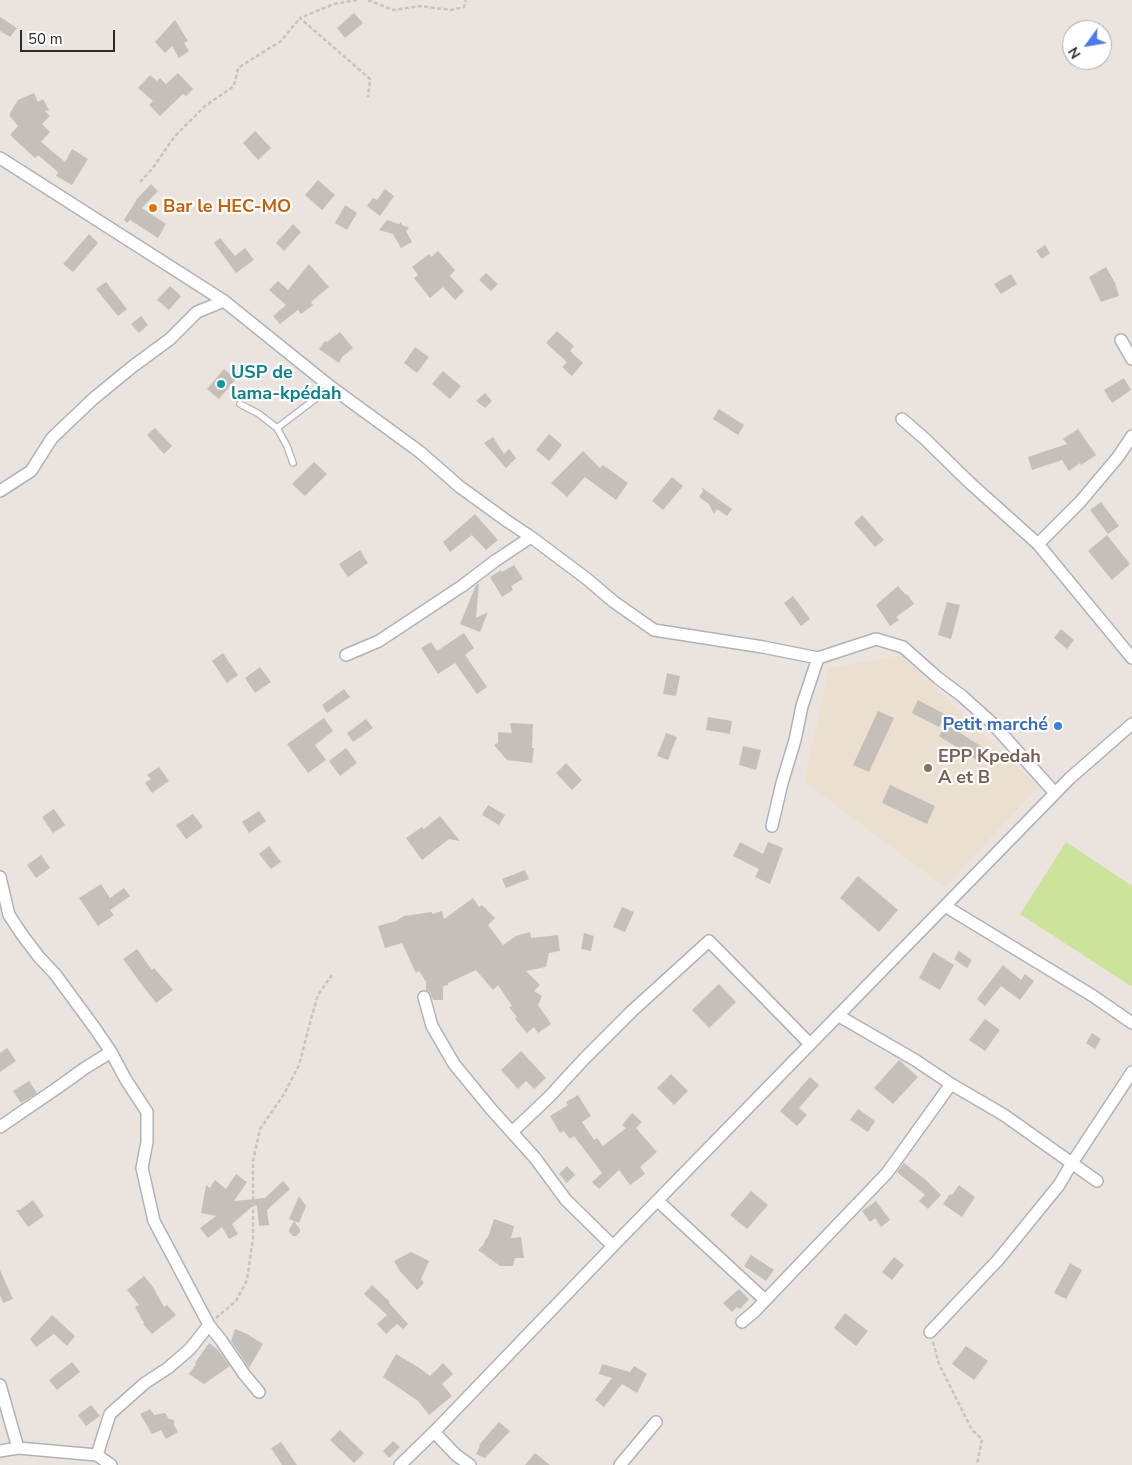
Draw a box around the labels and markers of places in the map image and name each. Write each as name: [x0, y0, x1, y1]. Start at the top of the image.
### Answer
place label: Bar le HEC-MO: [163, 197, 291, 219]
marker: Bar le HEC-MO: [147, 202, 159, 214]
place label: USP de lama-kpédah: [231, 363, 341, 406]
marker: USP de lama-kpédah: [215, 378, 227, 390]
place label: Petit marché: [942, 715, 1048, 737]
marker: Petit marché: [1052, 720, 1064, 732]
place label: EPP Kpedah A et B: [938, 747, 1041, 790]
marker: EPP Kpedah A et B: [922, 762, 934, 774]

